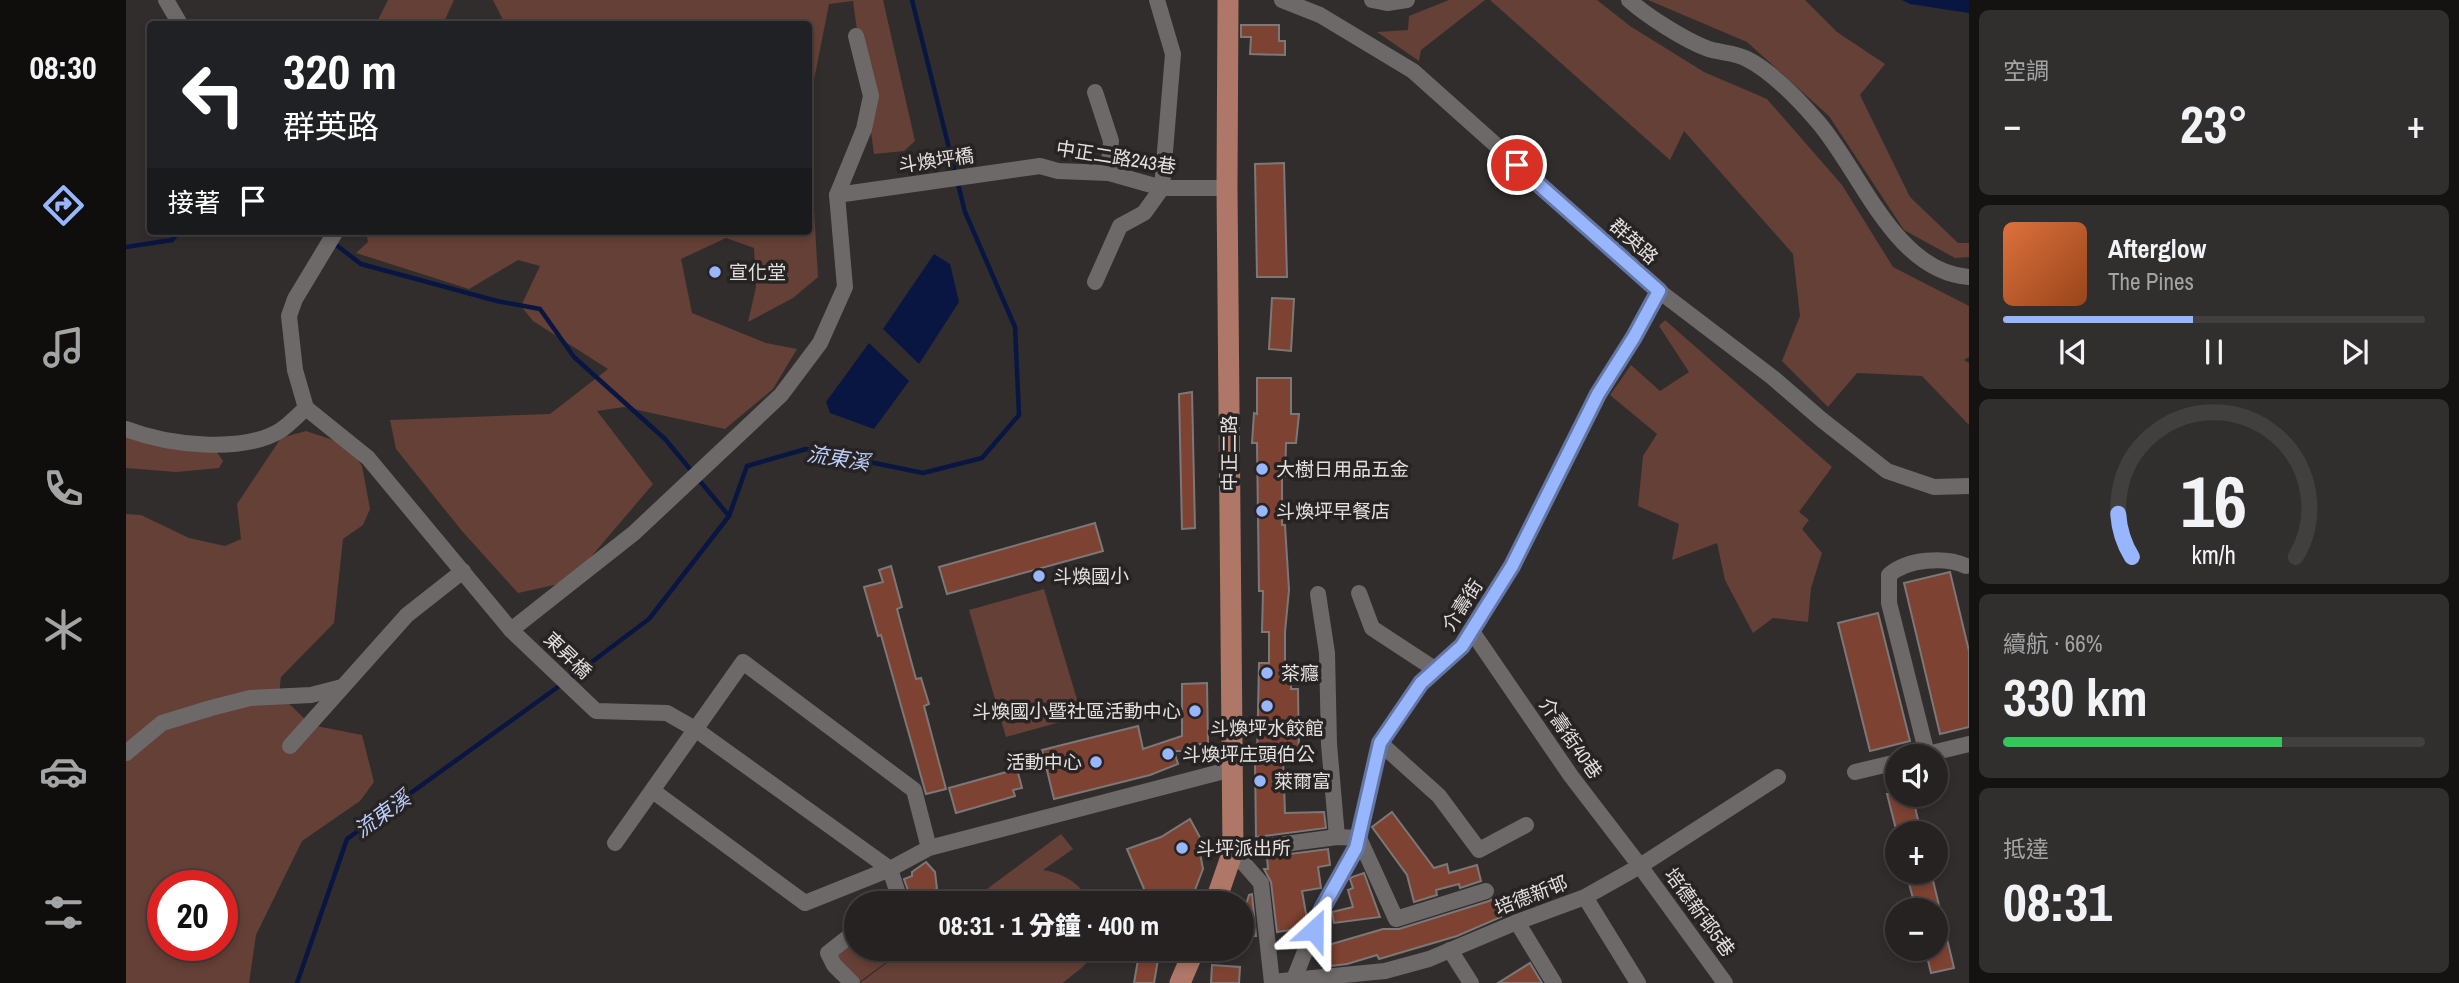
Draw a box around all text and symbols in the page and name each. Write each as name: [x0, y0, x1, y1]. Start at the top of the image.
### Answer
text: 320 m: [283, 38, 397, 104]
text: 08:30: [29, 46, 97, 89]
icon: left: [168, 49, 259, 140]
text: 空調: [2003, 55, 2049, 86]
text: 23°: [2180, 89, 2248, 159]
text: −: [2003, 99, 2021, 150]
text: +: [2407, 99, 2425, 150]
text: 群英路: [283, 105, 379, 148]
street label: 中正二路243巷: [1054, 135, 1178, 179]
pin: [1487, 135, 1547, 195]
street label: 斗煥坪橋: [897, 142, 975, 178]
icon: arrive: [1498, 146, 1536, 184]
icon: directions: [39, 181, 88, 230]
icon: arrive: [234, 182, 272, 220]
text: 接著: [168, 185, 220, 220]
street label: 群英路: [1604, 212, 1664, 270]
text: Afterglow: [2108, 231, 2206, 266]
place label: 宣化堂: [729, 259, 786, 285]
marker: 宣化堂: [707, 264, 723, 280]
text: The Pines: [2108, 266, 2194, 297]
icon: music: [39, 323, 88, 372]
icon: previous: [2054, 333, 2092, 371]
icon: pause: [2195, 333, 2233, 371]
icon: next: [2336, 333, 2374, 371]
street label: 中正二路: [1216, 415, 1242, 491]
water label: 流東溪: [805, 439, 874, 478]
text: 16: [2181, 453, 2247, 551]
place label: 大樹日用品五金: [1276, 456, 1409, 482]
marker: 大樹日用品五金: [1254, 461, 1270, 477]
icon: phone: [39, 464, 88, 513]
place label: 斗煥坪早餐店: [1276, 498, 1390, 524]
marker: 斗煥坪早餐店: [1254, 503, 1270, 519]
text: km/h: [2192, 538, 2236, 572]
place label: 斗煥國小: [1053, 563, 1129, 589]
marker: 斗煥國小: [1031, 568, 1047, 584]
street label: 介壽街: [1436, 574, 1488, 636]
icon: climate: [39, 605, 88, 654]
street label: 東昇橋: [538, 626, 598, 684]
text: 續航 · 66%: [2003, 628, 2102, 659]
place label: 茶癮: [1281, 660, 1319, 686]
text: 330 km: [2003, 662, 2148, 732]
marker: 茶癮: [1259, 665, 1275, 681]
street label: 介壽街40巷: [1534, 692, 1608, 784]
place label: 斗煥國小暨社區活動中心: [972, 698, 1181, 724]
marker: 斗煥坪水餃館: [1259, 698, 1275, 714]
marker: 斗煥國小暨社區活動中心: [1187, 703, 1203, 719]
place label: 斗煥坪水餃館: [1210, 715, 1324, 741]
place label: 斗煥坪庄頭伯公: [1182, 741, 1315, 767]
map controls: [1885, 744, 1948, 961]
button: sound: [1885, 744, 1948, 807]
marker: 斗煥坪庄頭伯公: [1160, 746, 1176, 762]
icon: car: [39, 747, 88, 796]
place label: 活動中心: [1006, 749, 1082, 775]
marker: 活動中心: [1088, 754, 1104, 770]
place label: 萊爾富: [1274, 768, 1331, 794]
marker: 萊爾富: [1252, 773, 1268, 789]
water label: 流東溪: [348, 782, 418, 844]
button: +: [1885, 821, 1948, 884]
text: 抵達: [2003, 833, 2049, 864]
place label: 斗坪派出所: [1196, 835, 1291, 861]
marker: 斗坪派出所: [1174, 840, 1190, 856]
street label: 培德新邨5巷: [1659, 862, 1741, 962]
text: 08:31: [2003, 867, 2112, 937]
street label: 培德新邨: [1491, 869, 1571, 921]
speed limit sign: 20: [147, 870, 238, 961]
icon: filters: [39, 888, 88, 937]
position arrow: [1277, 893, 1351, 967]
button: −: [1885, 898, 1948, 961]
text: 08:31 · 1 分鐘 · 400 m: [939, 908, 1159, 943]

